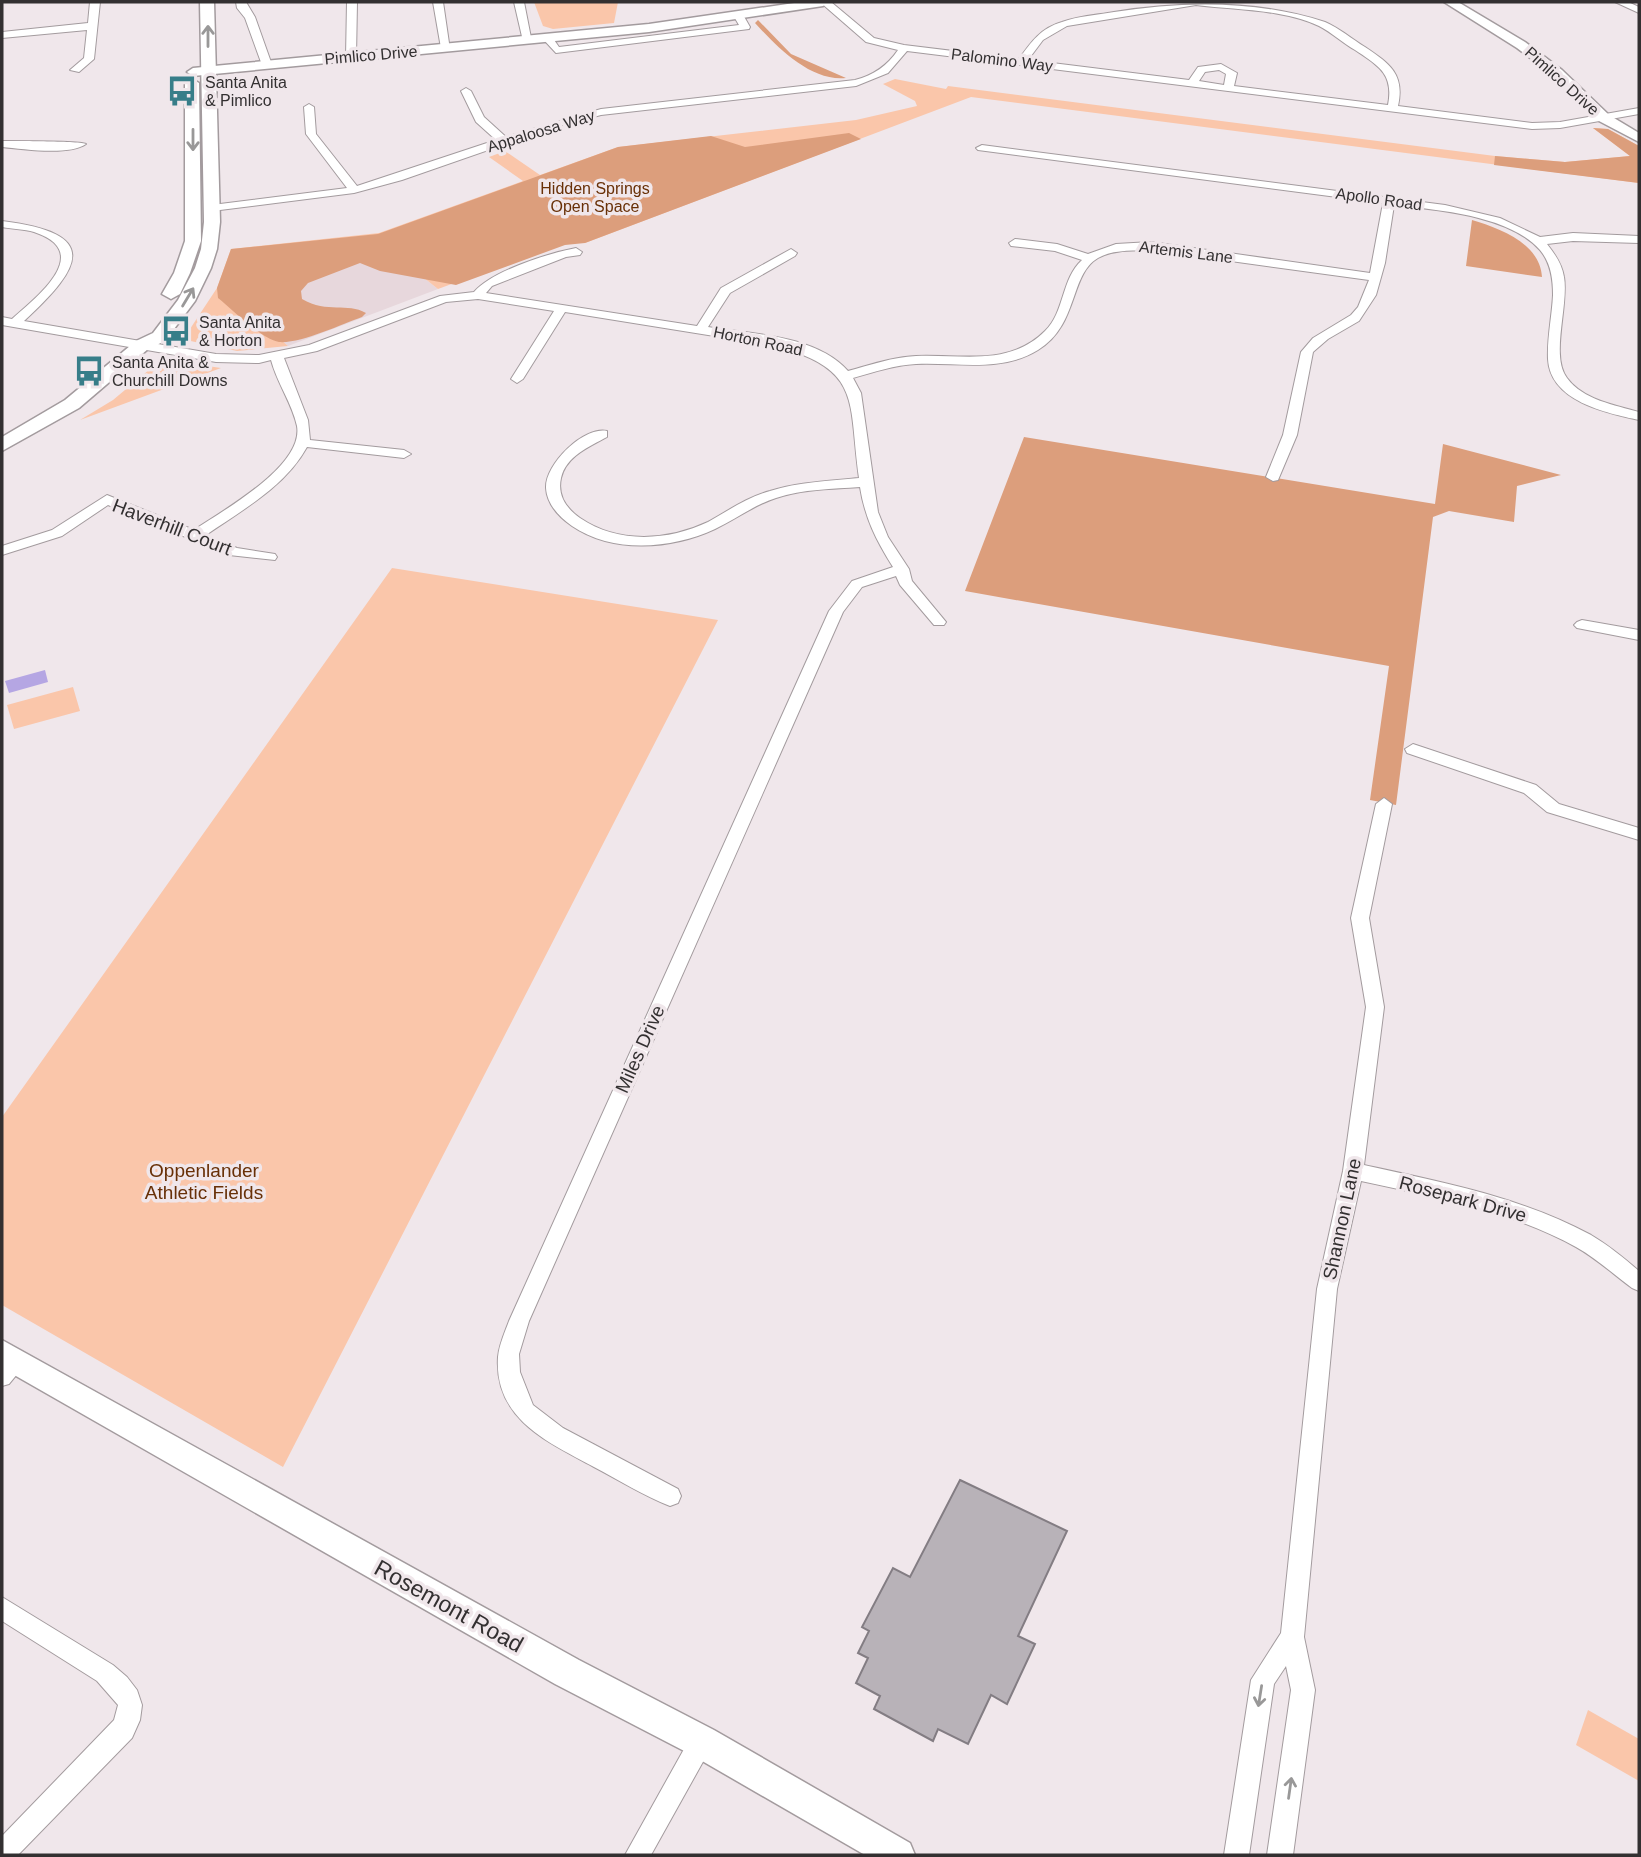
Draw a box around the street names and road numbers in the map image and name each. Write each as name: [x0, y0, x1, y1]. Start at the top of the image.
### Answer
street label: Pimlico Drive: [324, 42, 418, 68]
street label: Pimlico Drive: [1522, 43, 1602, 119]
street label: Palomino Way: [950, 45, 1054, 75]
street label: Appaloosa Way: [485, 107, 597, 155]
street label: Apollo Road: [1335, 185, 1423, 213]
street label: Artemis Lane: [1138, 238, 1234, 266]
street label: Horton Road: [712, 323, 804, 359]
street label: Haverhill Court: [110, 495, 235, 560]
street label: Miles Drive: [611, 1002, 669, 1096]
street label: Shannon Lane: [1319, 1156, 1365, 1282]
street label: Rosepark Drive: [1397, 1172, 1529, 1226]
street label: Rosemont Road: [370, 1554, 528, 1658]

